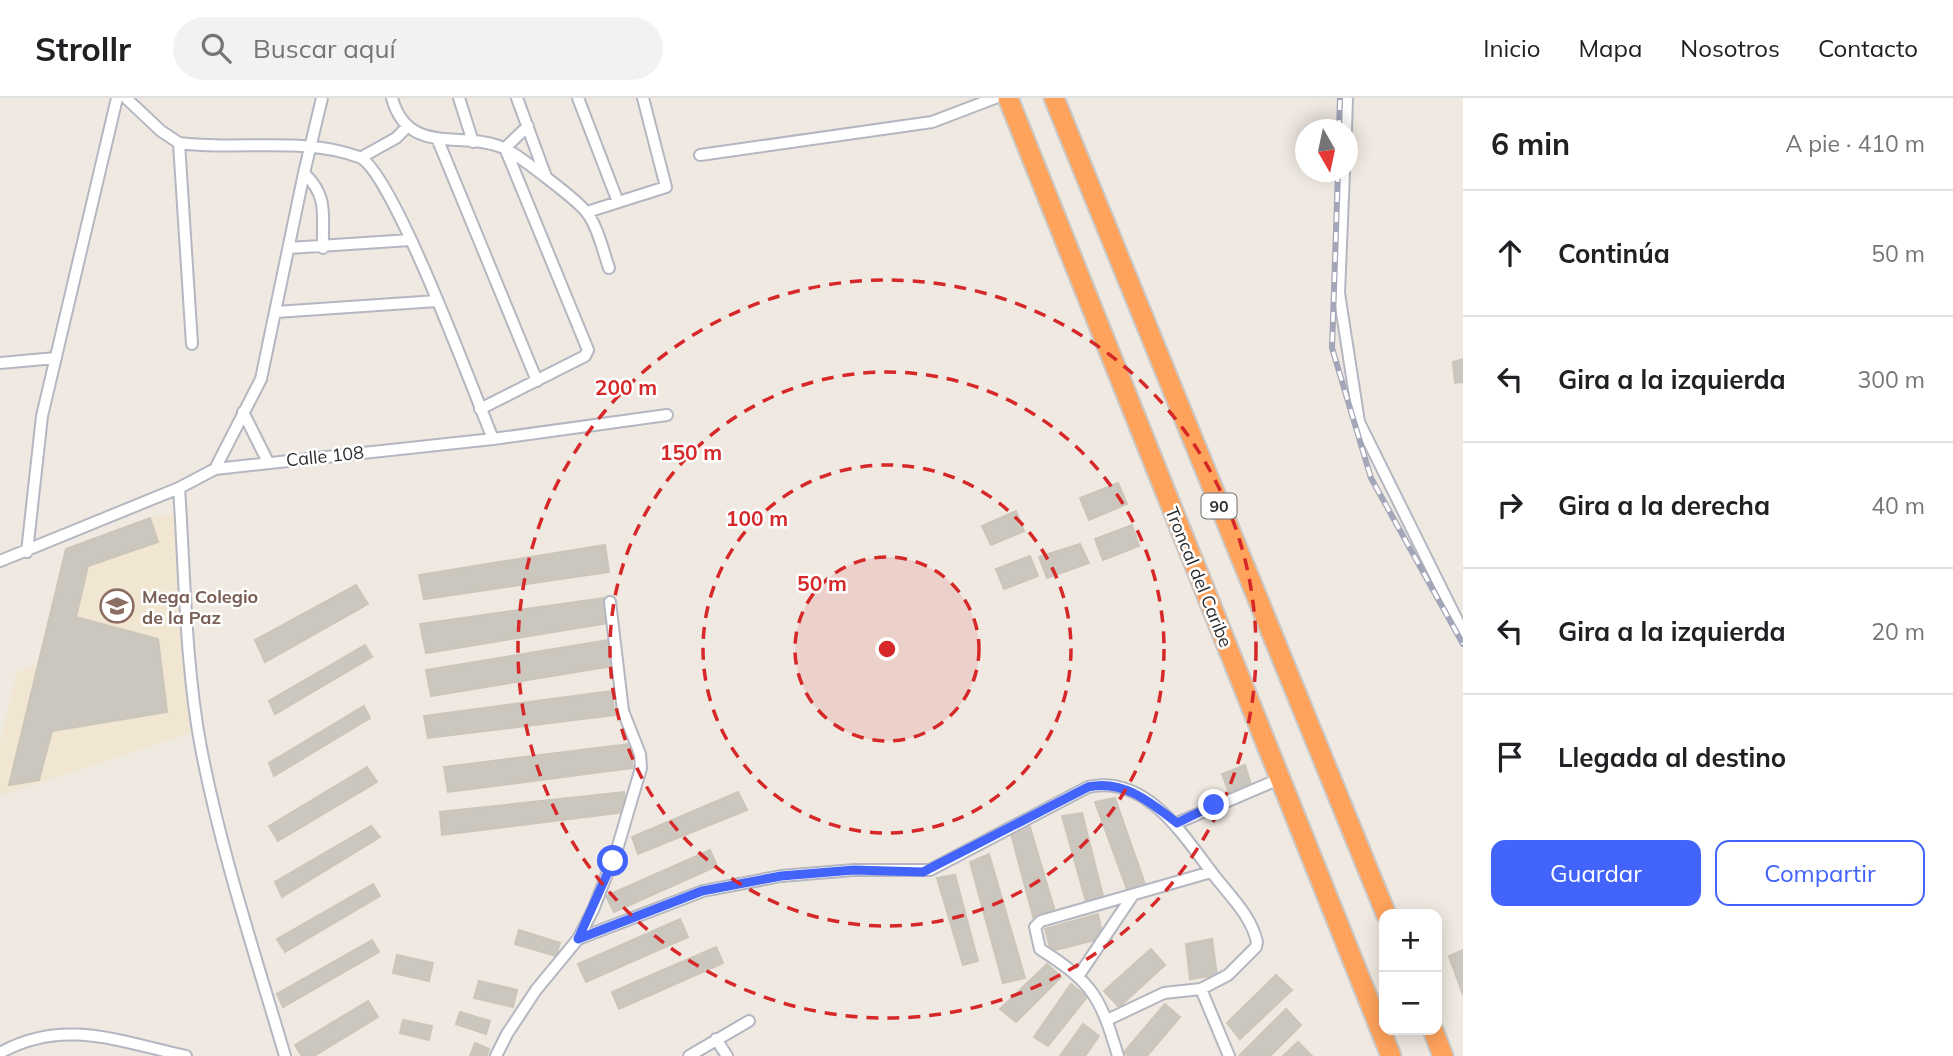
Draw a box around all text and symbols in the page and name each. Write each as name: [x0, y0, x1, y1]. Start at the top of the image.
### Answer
search box: [173, 17, 663, 80]
text: Strollr: [35, 28, 131, 69]
icon: search: [197, 29, 235, 67]
text: Buscar aquí: [253, 32, 396, 65]
text: Inicio: [1483, 33, 1540, 63]
text: Mapa: [1578, 33, 1642, 63]
text: Nosotros: [1680, 33, 1780, 63]
text: Contacto: [1818, 33, 1918, 63]
north arrow: [1295, 119, 1358, 182]
text: 6 min: [1491, 125, 1570, 163]
text: A pie · 410 m: [1785, 129, 1925, 158]
icon: ahead: [1491, 234, 1529, 272]
text: Continúa: [1558, 237, 1670, 270]
text: 50 m: [1871, 239, 1925, 268]
icon: left: [1491, 360, 1529, 398]
text: Gira a la izquierda: [1558, 363, 1786, 396]
text: 300 m: [1857, 365, 1925, 394]
text: 200 m: [595, 374, 657, 400]
text: 150 m: [660, 439, 722, 465]
street label: Calle 108: [285, 440, 365, 472]
icon: right: [1491, 486, 1529, 524]
text: Gira a la derecha: [1558, 489, 1770, 522]
text: 40 m: [1871, 491, 1925, 520]
road number: 90: [1202, 494, 1236, 518]
street label: Troncal del Caribe: [1160, 504, 1238, 650]
text: 100 m: [726, 505, 788, 531]
text: 50 m: [797, 570, 847, 596]
place label: Mega Colegio de la Paz: [142, 585, 258, 629]
school or university icon: Mega Colegio de la Paz: [98, 587, 136, 625]
icon: left: [1491, 612, 1529, 650]
text: Gira a la izquierda: [1558, 615, 1786, 648]
text: 20 m: [1871, 617, 1925, 646]
centre of rings: [875, 637, 899, 661]
icon: arrive: [1491, 738, 1529, 776]
text: Llegada al destino: [1558, 741, 1786, 774]
route end: [1198, 789, 1229, 820]
button: Guardar: [1491, 840, 1701, 906]
button: Compartir: [1715, 840, 1925, 906]
route start: [597, 845, 628, 876]
map controls: [1379, 909, 1442, 1035]
button: +: [1379, 909, 1442, 972]
button: −: [1379, 972, 1442, 1035]

